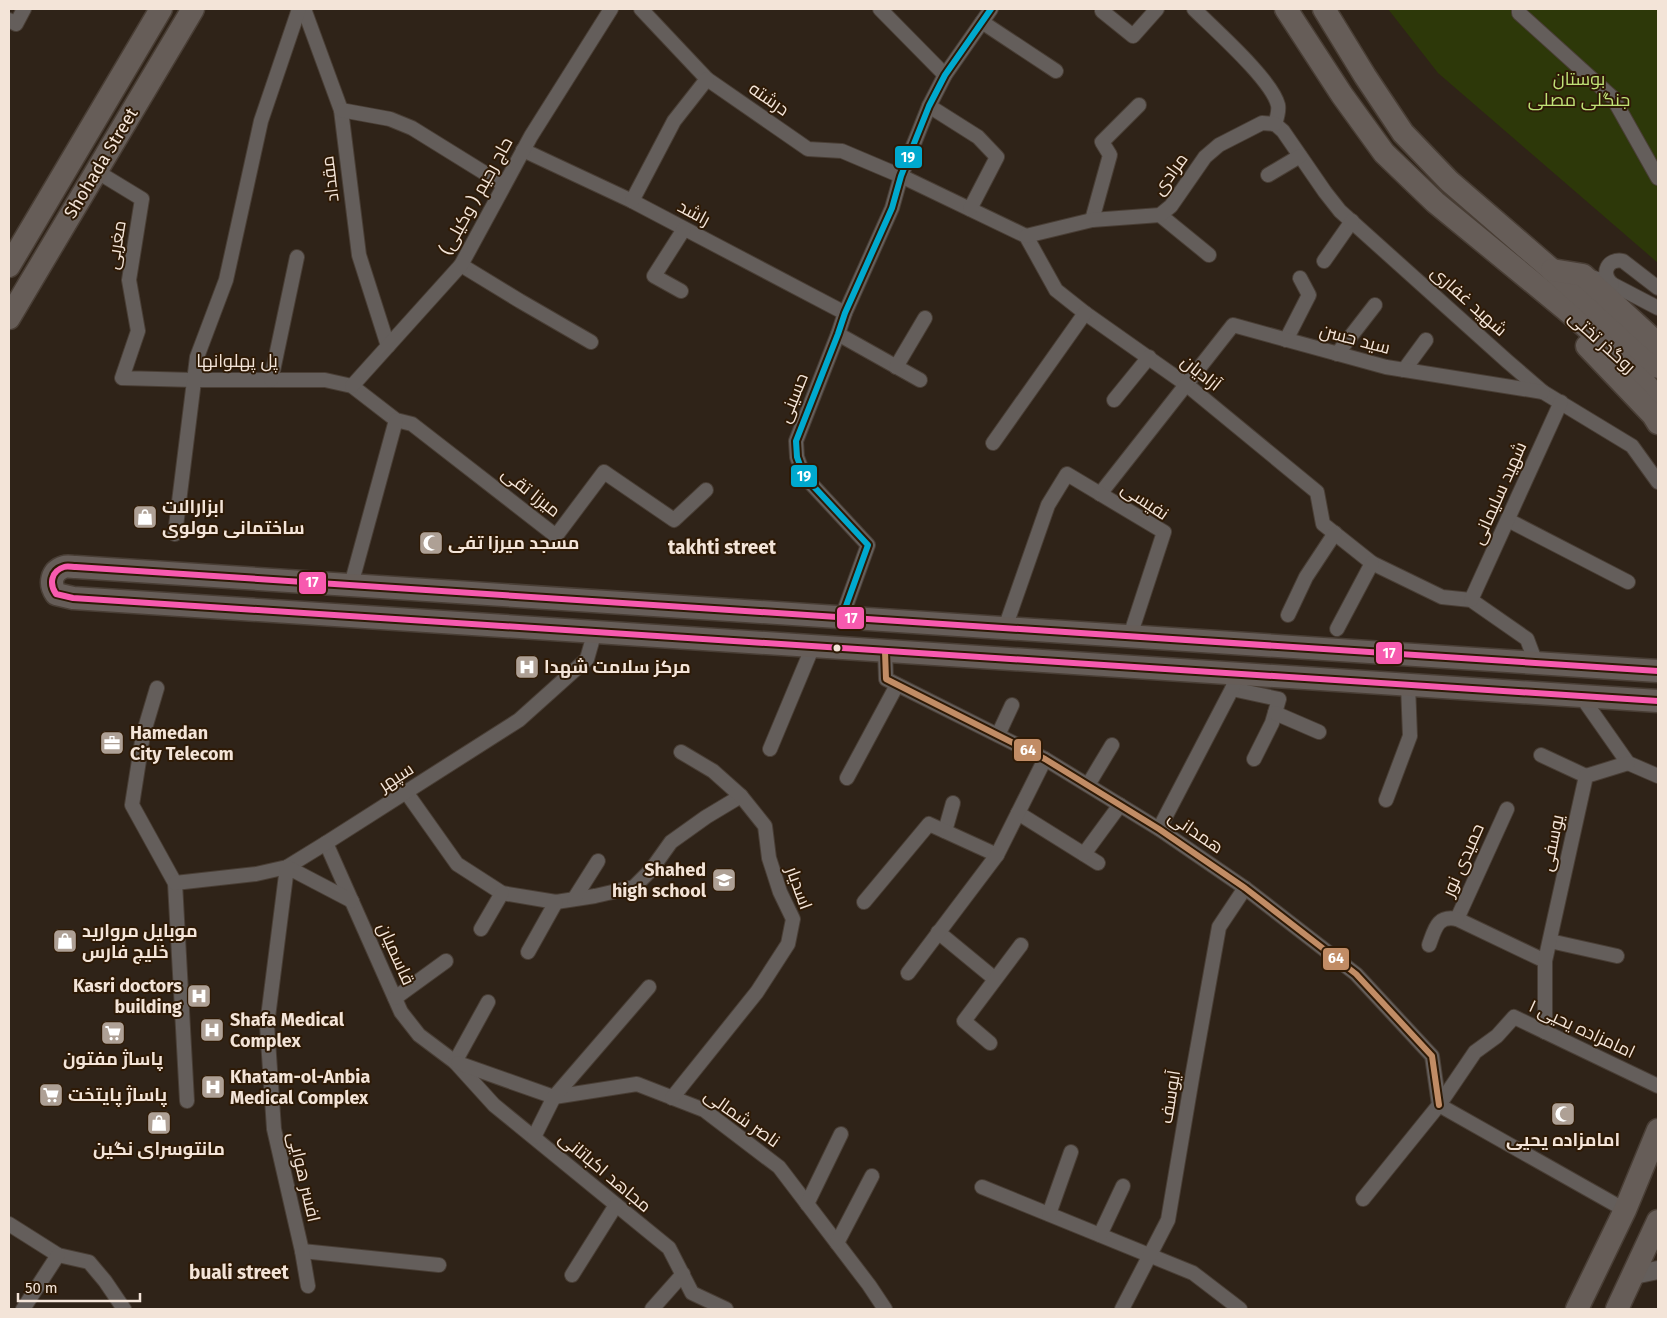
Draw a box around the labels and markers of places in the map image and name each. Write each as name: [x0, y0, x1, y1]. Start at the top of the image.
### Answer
place label: ابزارالات ساختمانی مولوی: [162, 496, 305, 539]
shop icon: ابزارالات ساختمانی مولوی: [132, 504, 158, 530]
mosque icon: مسجد میرزا تفی: [418, 530, 444, 556]
place label: مسجد میرزا تفی: [448, 532, 579, 554]
unlabelled marker: [832, 643, 842, 653]
hospital icon: مرکز سلامت شهدا: [514, 654, 540, 680]
place label: مرکز سلامت شهدا: [544, 656, 691, 678]
place label: Hamedan City Telecom: [130, 722, 234, 765]
office icon: Hamedan City Telecom: [99, 730, 125, 756]
place label: Shahed high school: [612, 859, 707, 902]
school or university icon: Shahed high school: [711, 867, 737, 893]
place label: موبایل مروارید خلیج فارس: [82, 920, 198, 964]
shop icon: موبایل مروارید خلیج فارس: [52, 928, 78, 954]
place label: Kasri doctors building: [73, 975, 182, 1018]
hospital icon: Kasri doctors building: [186, 983, 212, 1009]
place label: Shafa Medical Complex: [230, 1009, 345, 1052]
hospital icon: Shafa Medical Complex: [199, 1017, 225, 1043]
supermarket icon: پاساژ مفتون: [100, 1020, 126, 1046]
place label: پاساژ مفتون: [63, 1048, 164, 1071]
place label: Khatam-ol-Anbia Medical Complex: [230, 1066, 370, 1109]
hospital icon: Khatam-ol-Anbia Medical Complex: [200, 1074, 226, 1100]
supermarket icon: پاساژ پایتخت: [38, 1082, 64, 1108]
place label: پاساژ پایتخت: [68, 1084, 167, 1107]
mosque icon: امامزاده یحیی: [1550, 1101, 1576, 1127]
shop icon: مانتوسرای نگین: [146, 1110, 172, 1136]
place label: امامزاده یحیی: [1506, 1129, 1620, 1151]
place label: مانتوسرای نگین: [93, 1138, 225, 1160]

